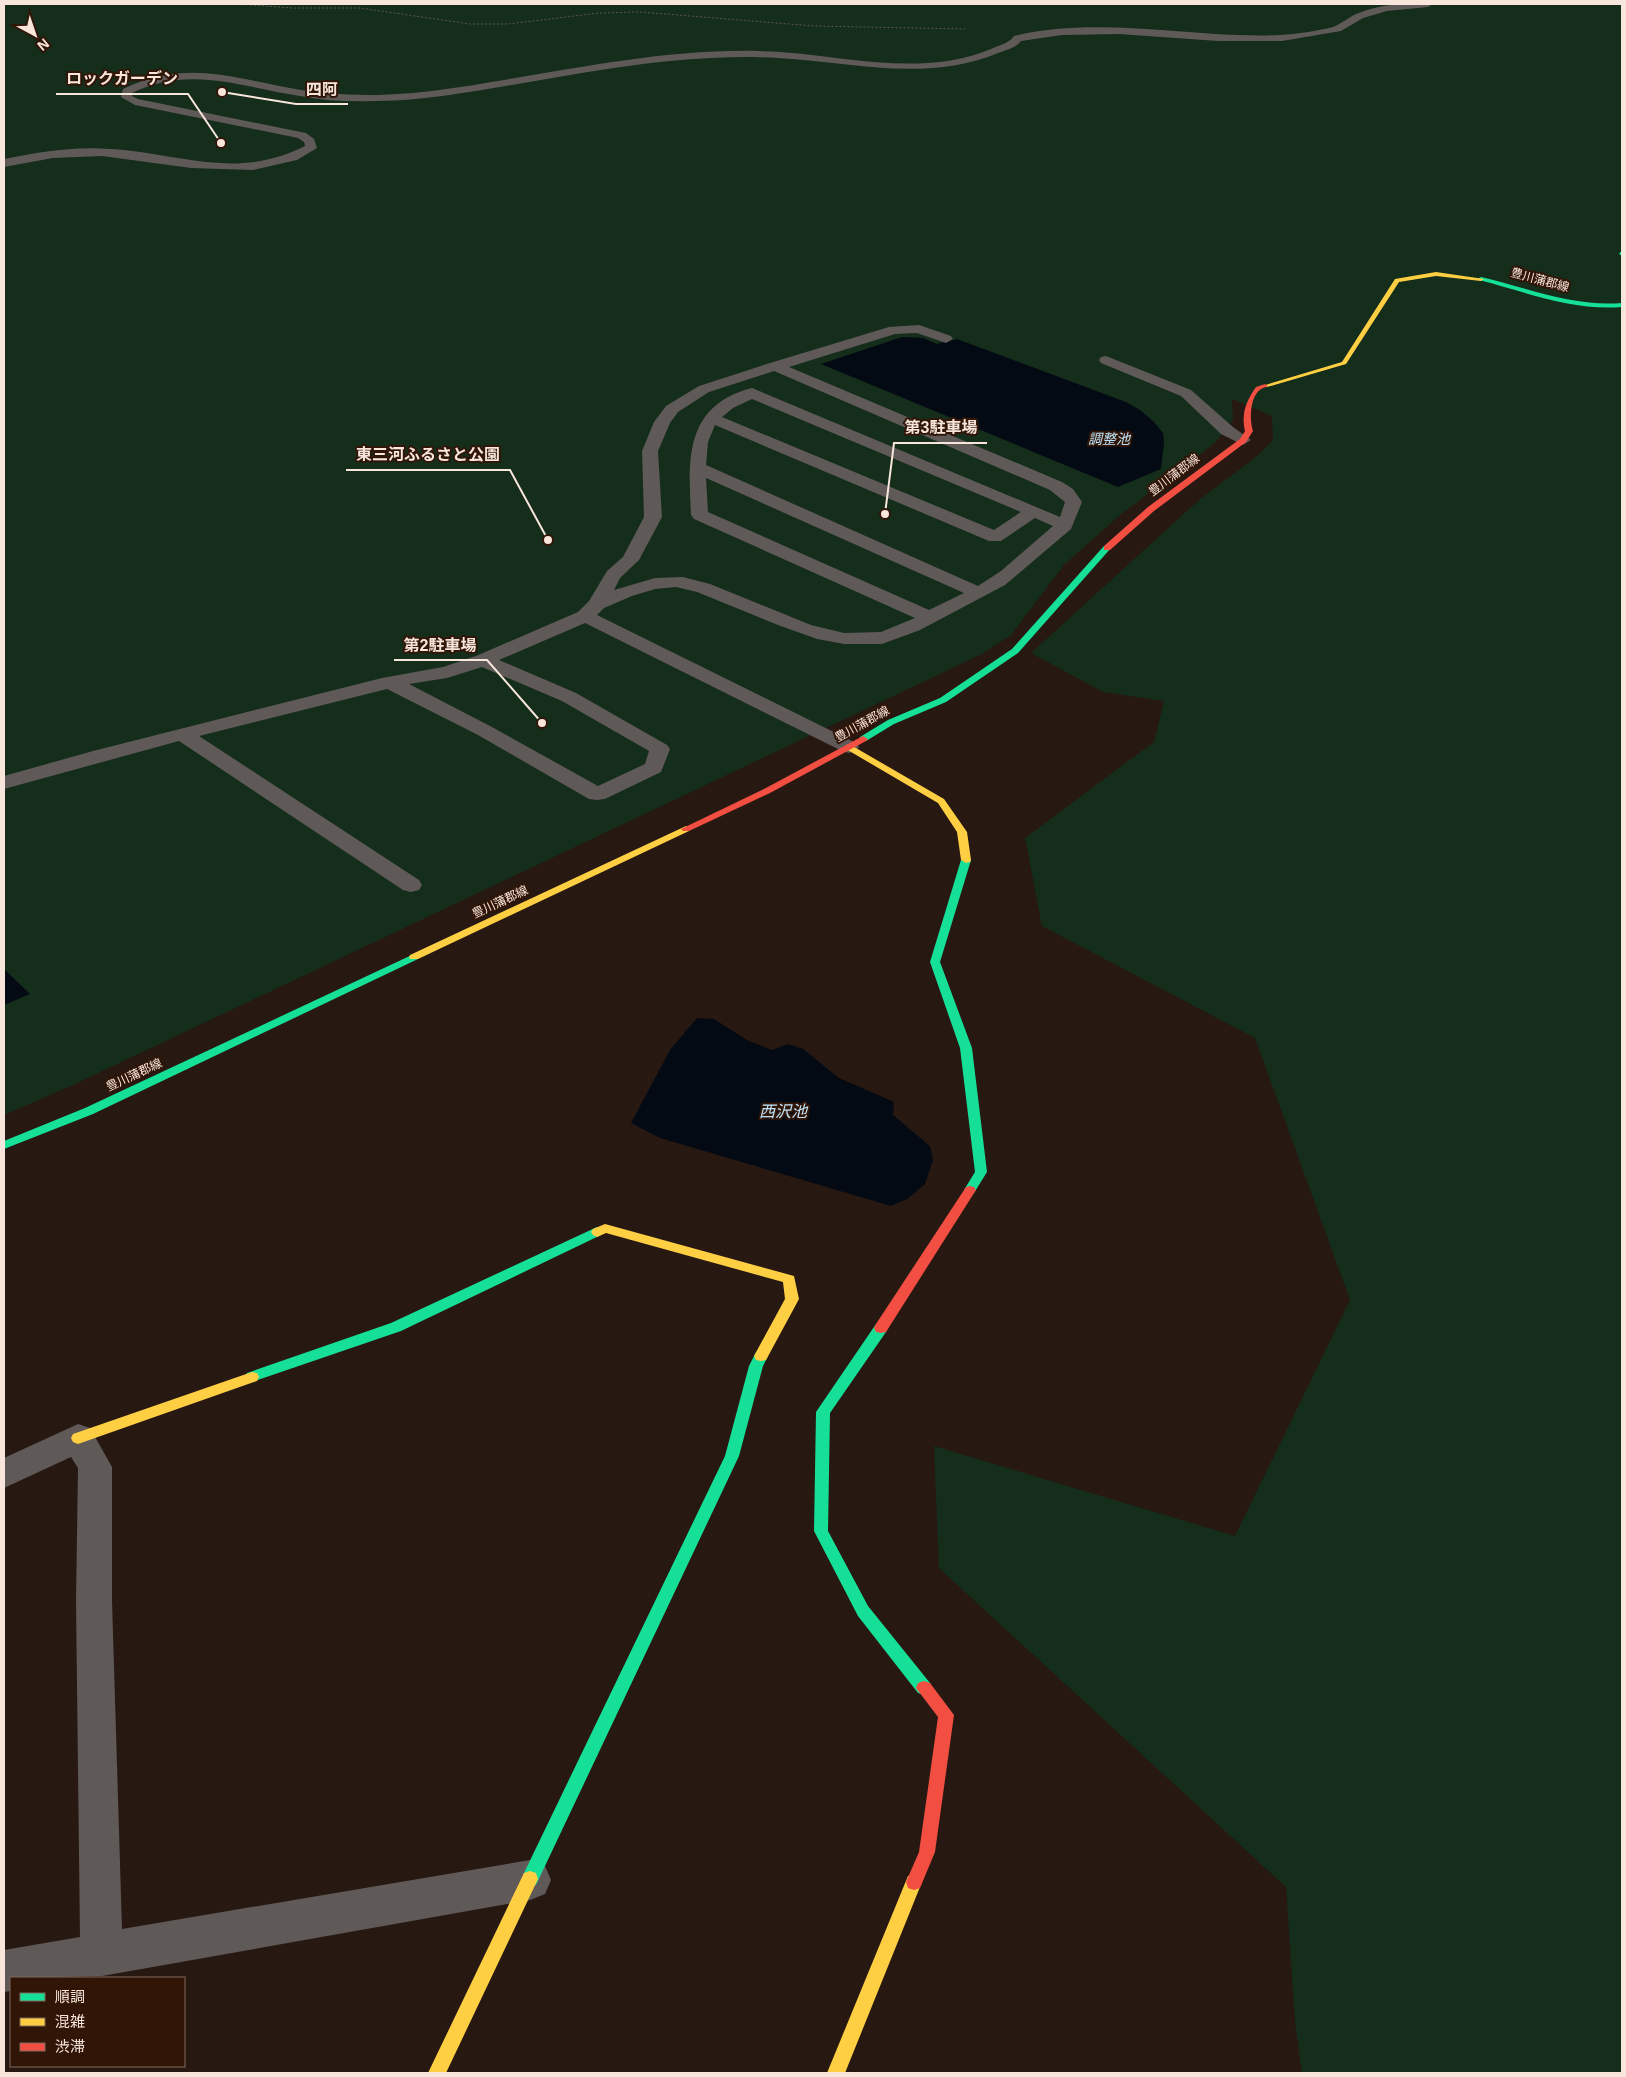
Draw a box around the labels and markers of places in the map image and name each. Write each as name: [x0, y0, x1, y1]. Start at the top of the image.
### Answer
callout: ロックガーデン: [56, 63, 188, 94]
callout: 四阿: [296, 73, 348, 104]
callout: 第3駐車場: [894, 412, 987, 443]
callout: 東三河ふるさと公園: [346, 439, 510, 470]
callout: 第2駐車場: [394, 629, 487, 660]

